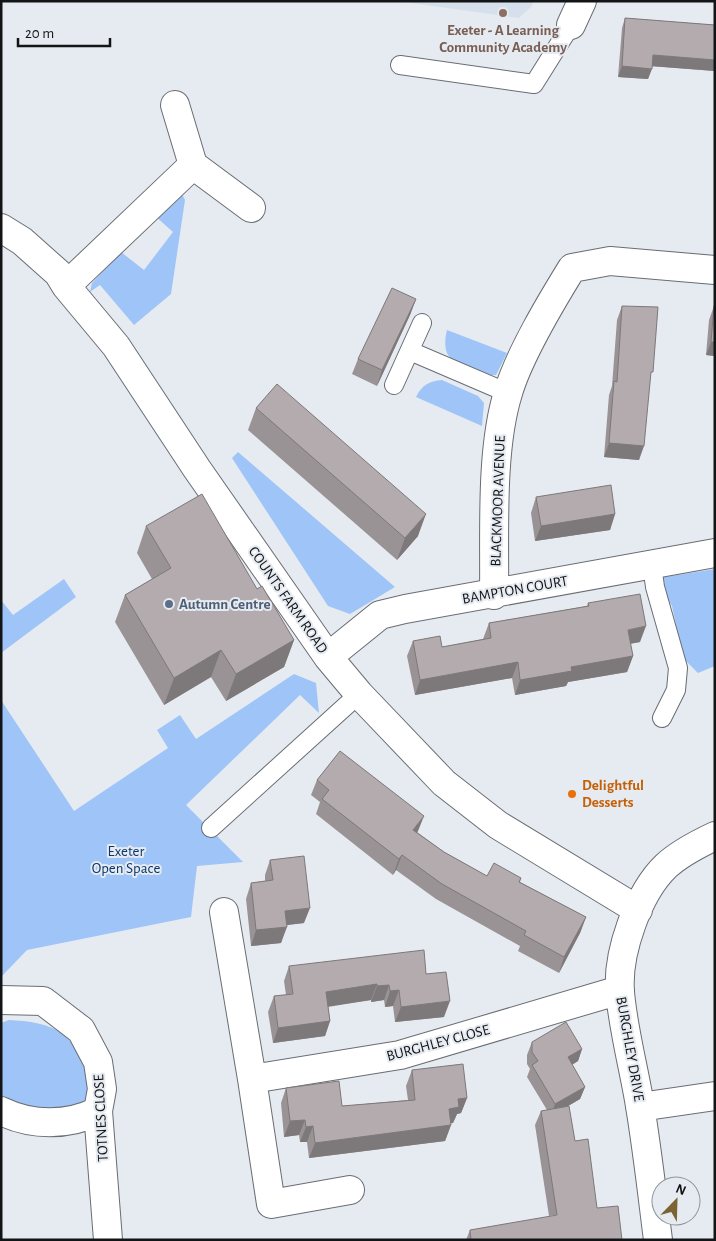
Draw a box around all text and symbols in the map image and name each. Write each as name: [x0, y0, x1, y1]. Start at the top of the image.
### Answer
marker: Exeter - A Learning Community Academy: [497, 7, 509, 19]
scale bar: [18, 15, 110, 47]
place label: Exeter - A Learning Community Academy: [439, 23, 567, 55]
text: 20 m: [25, 26, 54, 41]
street label: BLACKMOOR AVENUE: [488, 435, 508, 567]
street label: COUNTS FARM ROAD: [246, 544, 331, 656]
street label: BAMPTON COURT: [461, 573, 570, 607]
place label: Autumn Centre: [179, 597, 270, 612]
marker: Autumn Centre: [163, 598, 175, 610]
place label: Delightful Desserts: [582, 778, 644, 810]
marker: Delightful Desserts: [566, 788, 578, 800]
park label: Exeter Open Space: [92, 844, 160, 876]
street label: BURGHLEY DRIVE: [613, 995, 647, 1103]
street label: BURGHLEY CLOSE: [385, 1022, 491, 1064]
street label: TOTNES CLOSE: [91, 1074, 111, 1162]
north arrow: [651, 1176, 701, 1226]
text: N: [673, 1182, 688, 1198]

